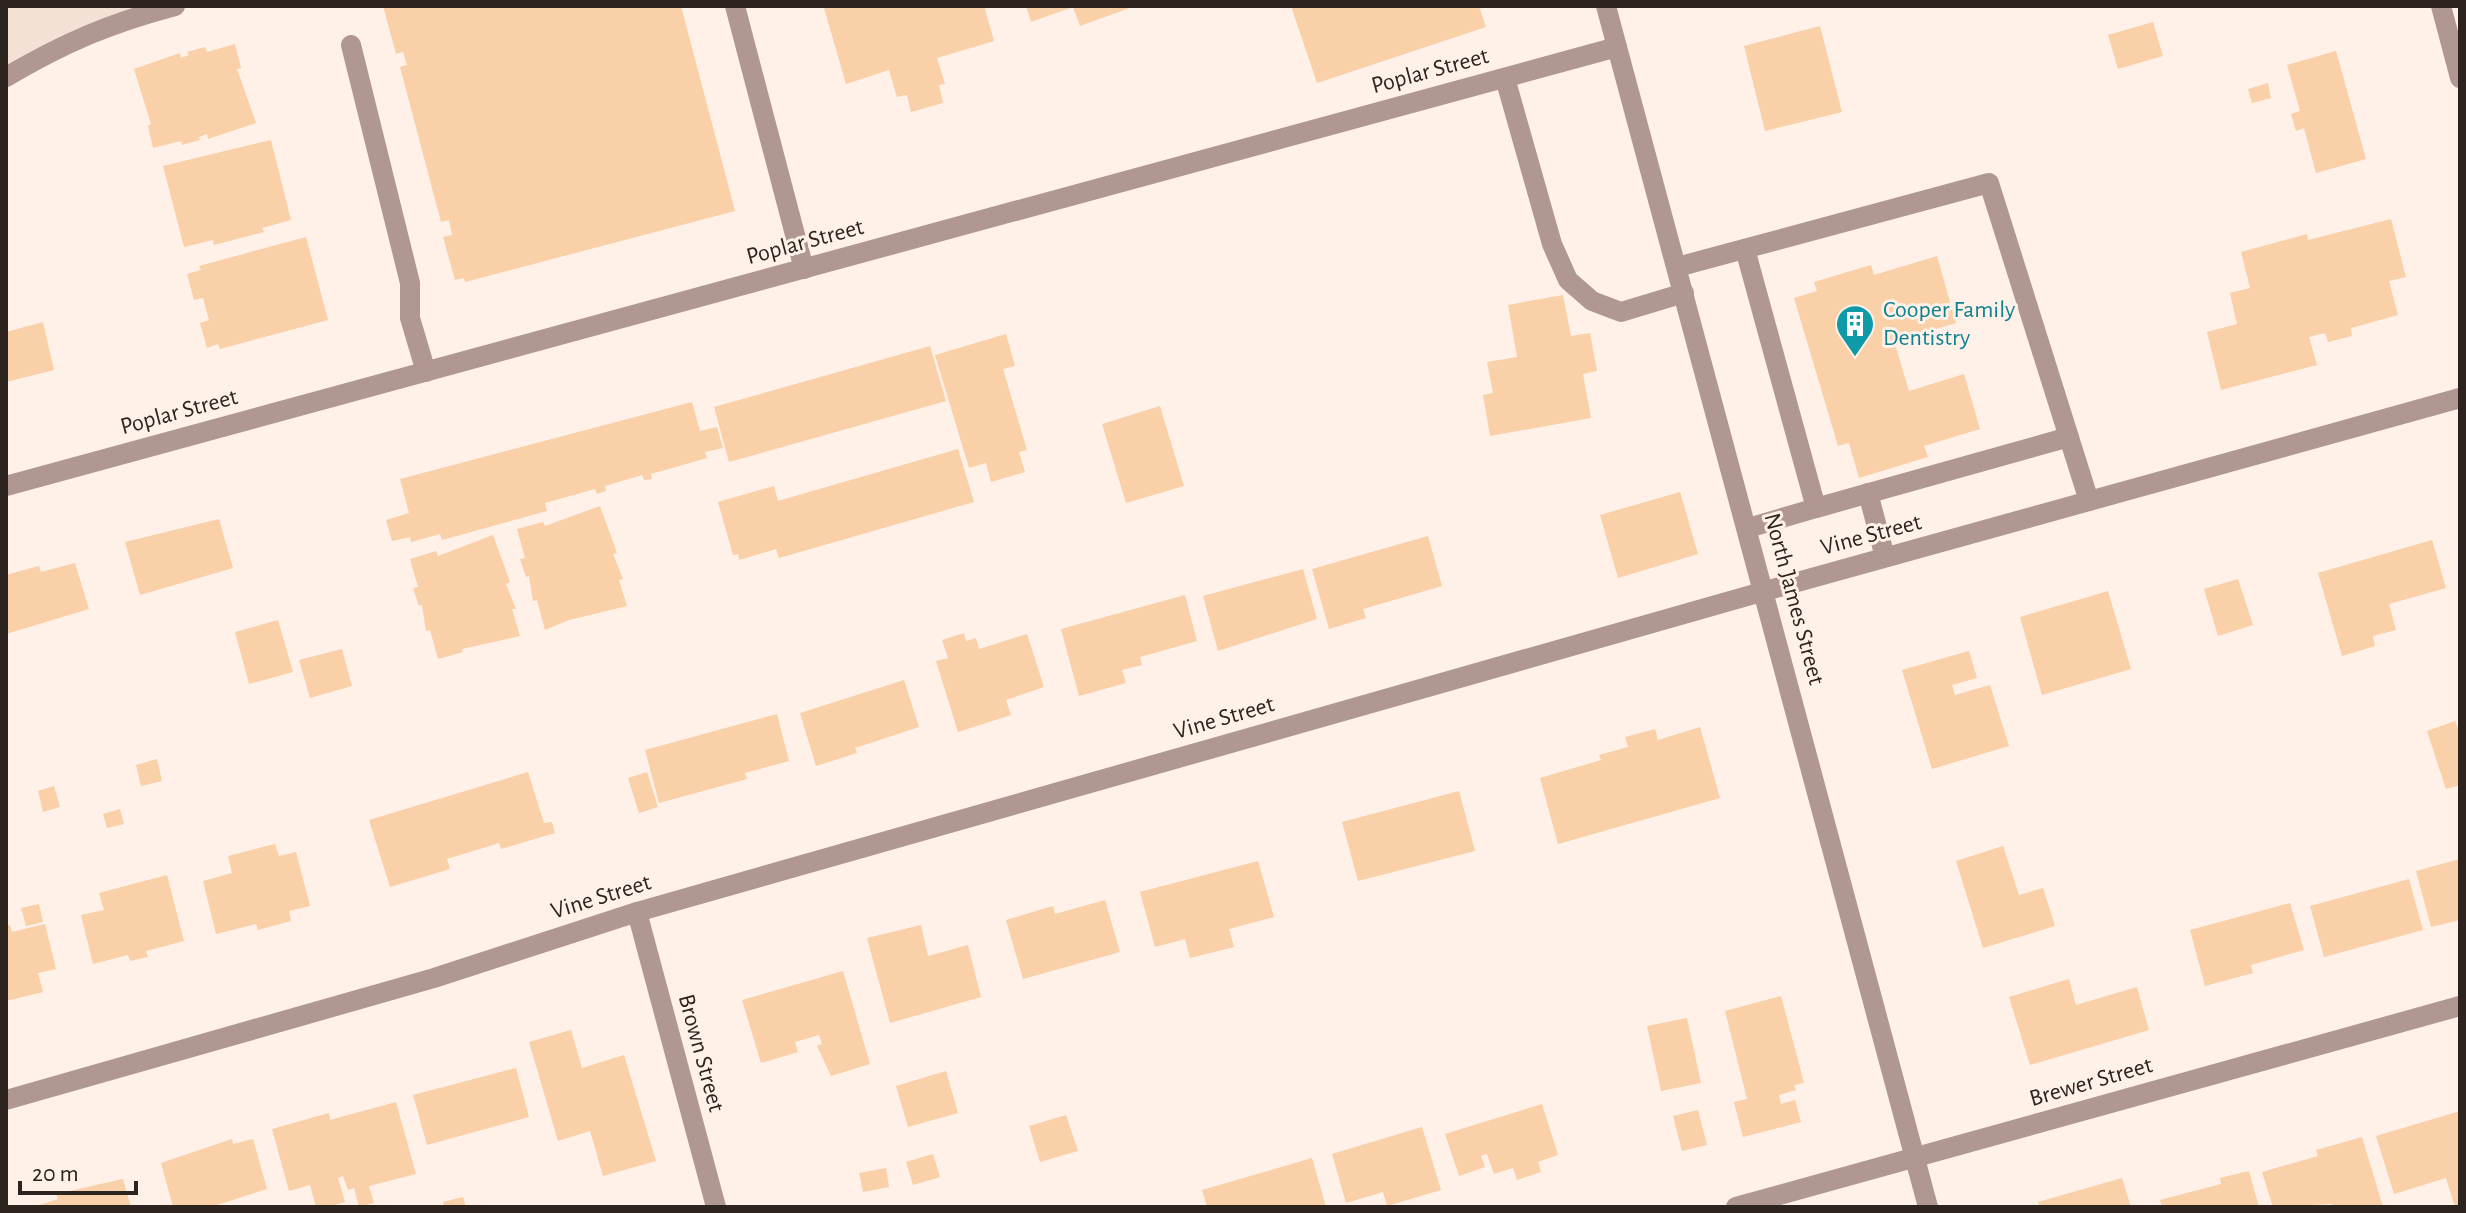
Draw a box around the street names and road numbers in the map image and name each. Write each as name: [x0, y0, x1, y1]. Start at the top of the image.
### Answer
street label: Poplar Street: [1369, 44, 1492, 98]
street label: Poplar Street: [744, 215, 867, 269]
street label: Poplar Street: [118, 385, 241, 439]
street label: Vine Street: [1818, 510, 1924, 560]
street label: North James Street: [1760, 511, 1829, 688]
street label: Vine Street: [1171, 692, 1277, 744]
street label: Vine Street: [548, 870, 654, 924]
street label: Brown Street: [674, 992, 728, 1115]
street label: Brewer Street: [2027, 1053, 2155, 1111]

